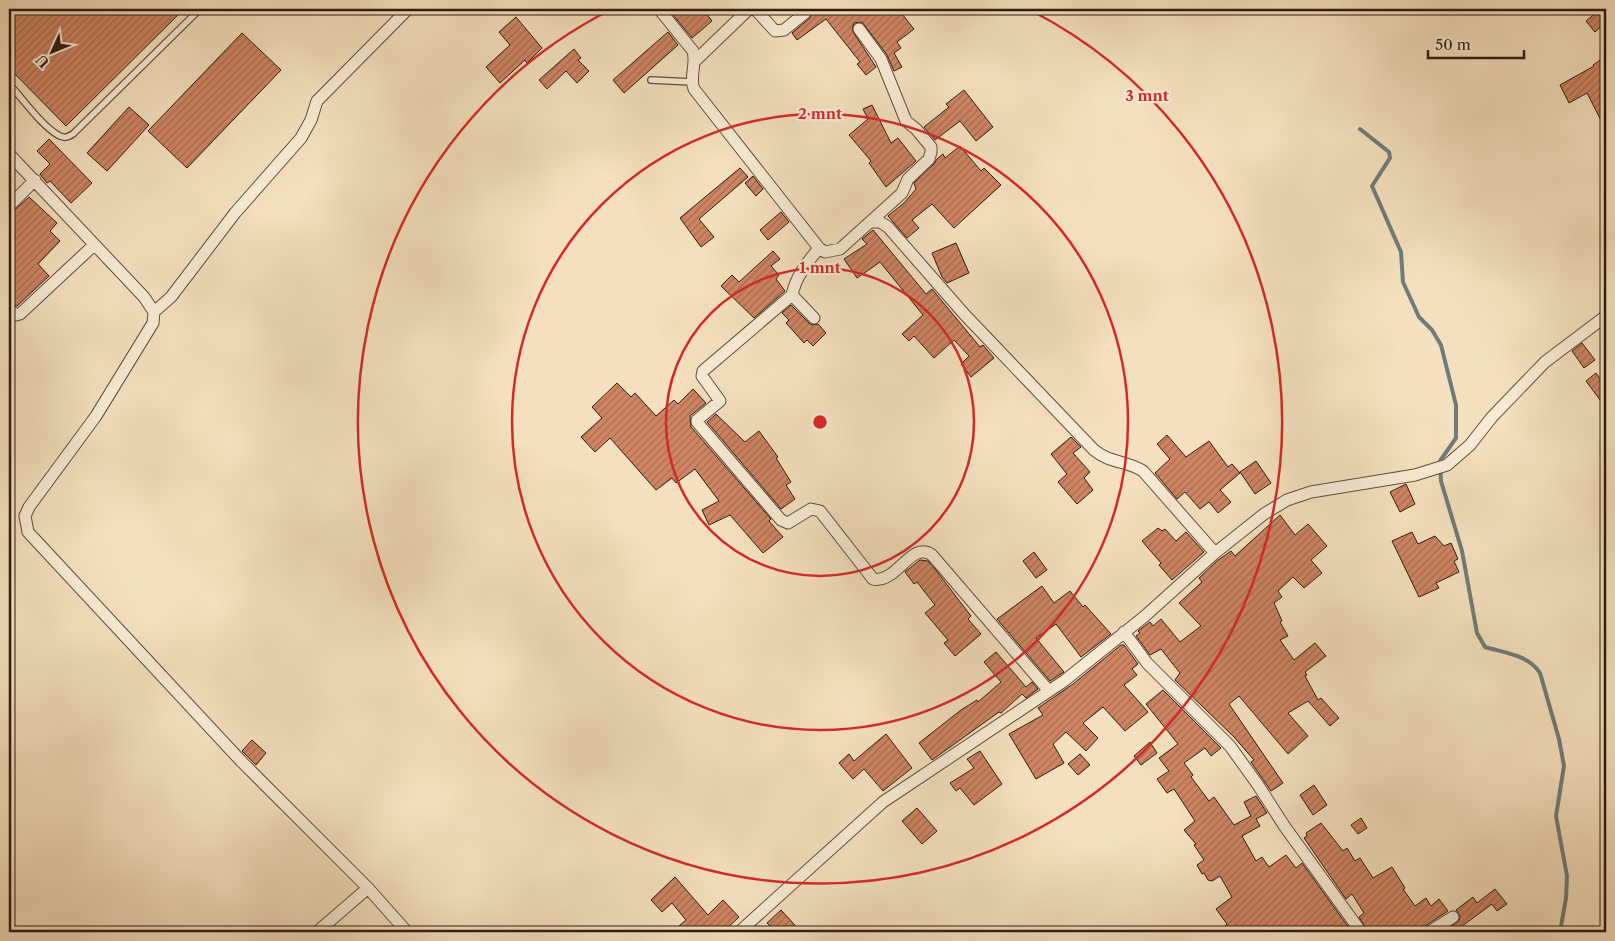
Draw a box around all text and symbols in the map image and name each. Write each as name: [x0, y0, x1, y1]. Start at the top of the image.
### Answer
north arrow: [28, 28, 78, 78]
scale bar: [1428, 28, 1524, 60]
text: 50 m: [1435, 35, 1471, 54]
text: U: [32, 50, 53, 71]
text: 3 mnt: [1125, 86, 1169, 105]
text: 2 mnt: [798, 104, 842, 123]
text: 1 mnt: [799, 258, 841, 277]
centre of rings: [811, 413, 829, 431]

